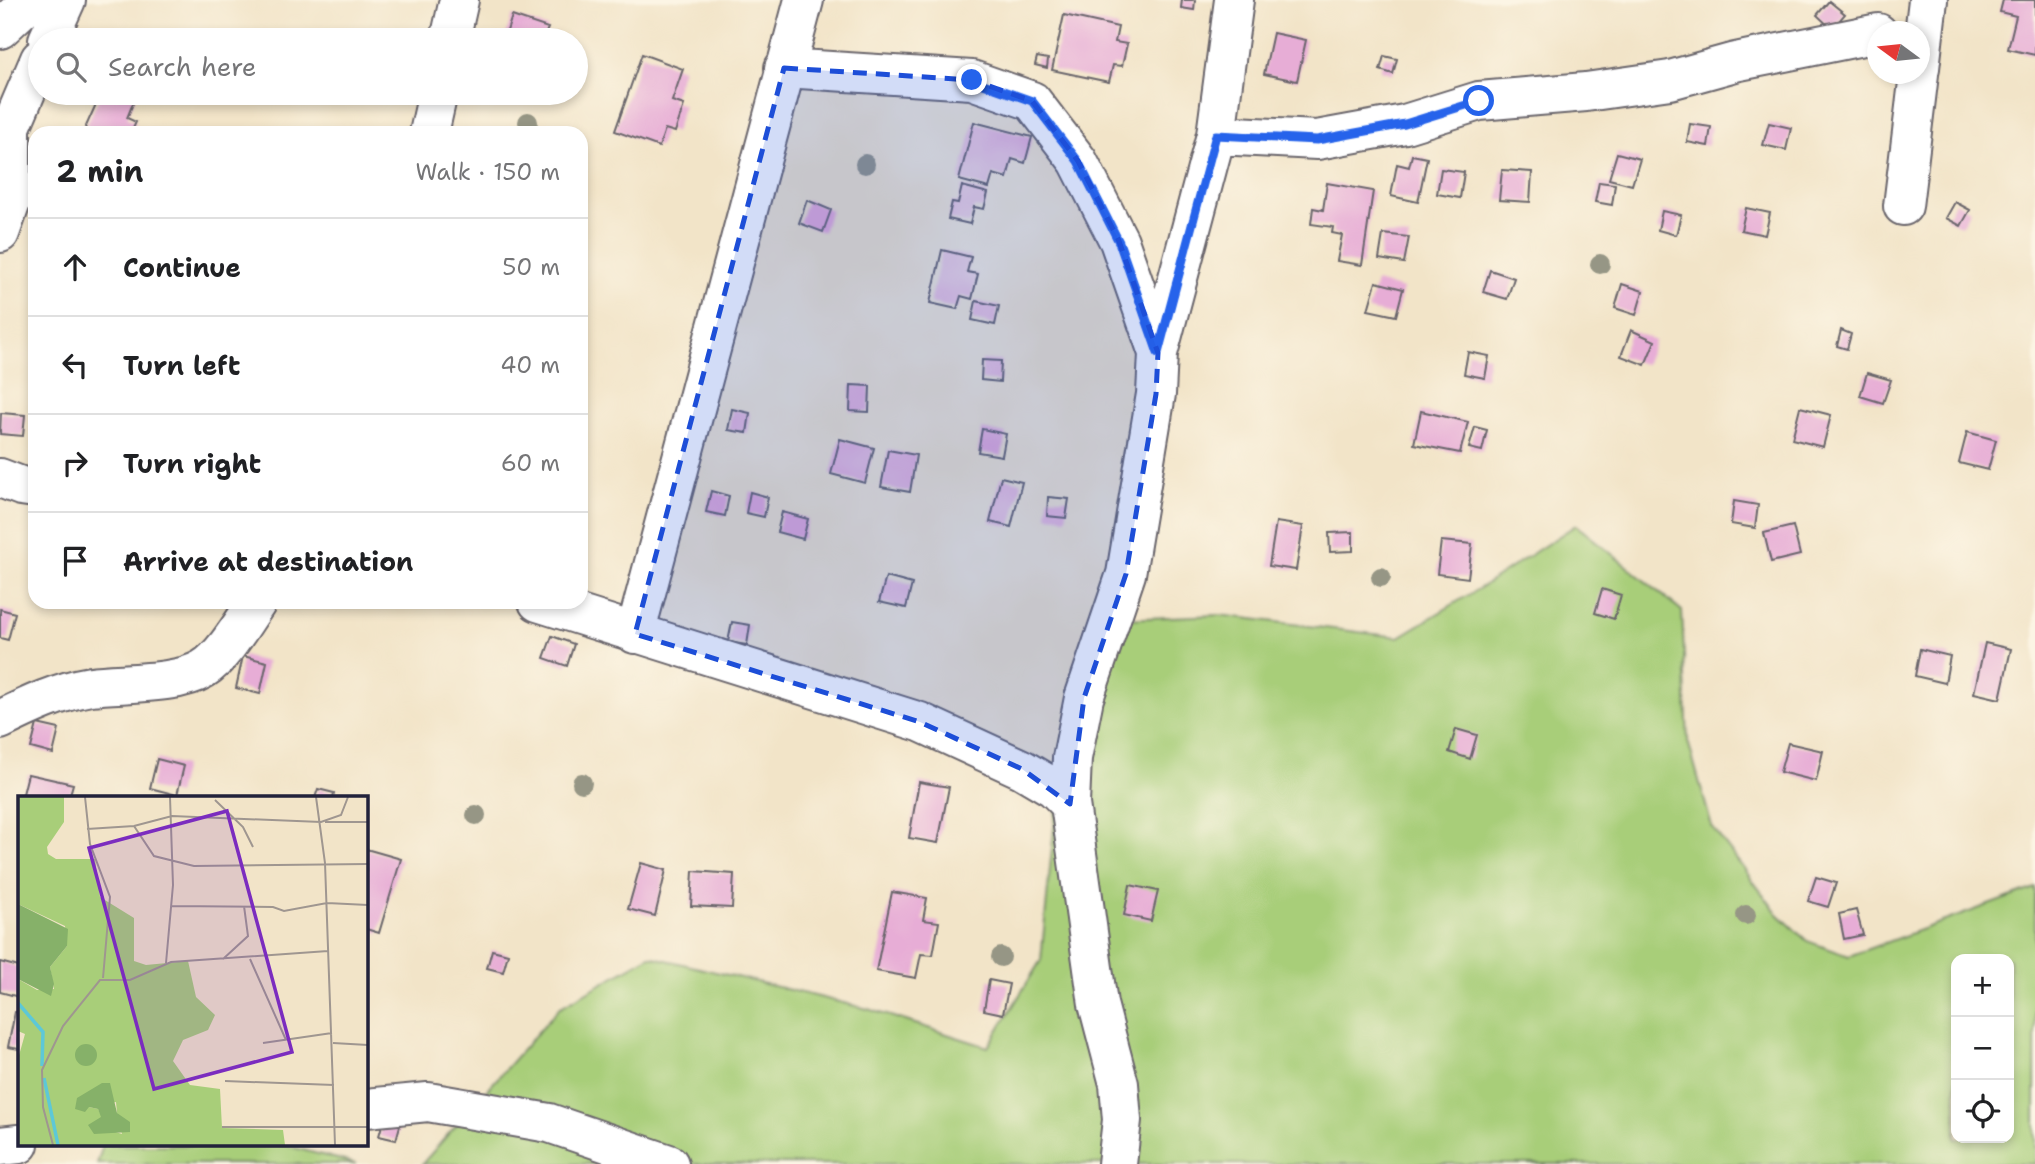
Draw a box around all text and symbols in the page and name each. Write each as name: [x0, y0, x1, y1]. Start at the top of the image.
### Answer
north arrow: [1867, 21, 1930, 84]
search box: [28, 28, 588, 105]
icon: search: [52, 48, 90, 86]
text: Search here: [108, 49, 257, 84]
route end: [956, 64, 987, 95]
route start: [1463, 85, 1494, 116]
text: 2 min: [56, 151, 143, 192]
text: Walk · 150 m: [415, 157, 560, 187]
icon: ahead: [56, 248, 94, 286]
text: Continue: [123, 250, 241, 285]
text: 50 m: [502, 252, 560, 282]
icon: left: [56, 346, 94, 384]
text: Turn left: [123, 348, 240, 383]
text: 40 m: [500, 350, 560, 380]
icon: right: [56, 444, 94, 482]
text: Turn right: [123, 446, 261, 481]
text: 60 m: [501, 448, 560, 478]
icon: arrive: [56, 542, 94, 580]
text: Arrive at destination: [123, 544, 413, 579]
inset map: [18, 796, 368, 1146]
map controls: [1951, 954, 2014, 1143]
button: +: [1951, 954, 2014, 1017]
button: −: [1951, 1017, 2014, 1080]
button: locate: [1951, 1080, 2014, 1143]

